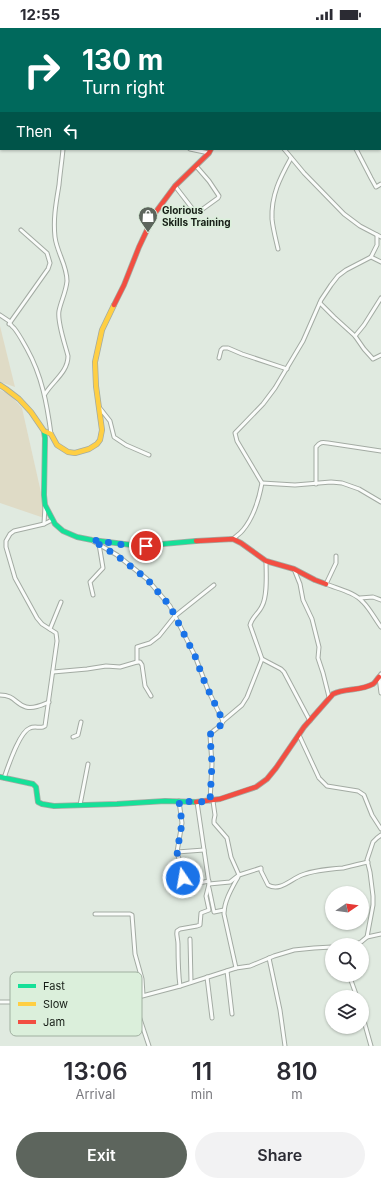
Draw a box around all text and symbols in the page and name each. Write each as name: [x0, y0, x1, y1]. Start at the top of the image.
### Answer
text: 12:55: [20, 5, 60, 24]
text: 130 m: [82, 43, 163, 77]
icon: right: [16, 44, 68, 96]
text: Turn right: [82, 77, 165, 98]
icon: left: [60, 120, 82, 142]
text: Then: [16, 122, 52, 141]
place label: Glorious Skills Training: [162, 204, 231, 229]
shop icon: Glorious Skills Training: [137, 205, 159, 233]
pin: [129, 529, 163, 563]
icon: arrive: [135, 535, 157, 557]
position arrow: [162, 857, 204, 899]
north arrow: [325, 886, 369, 930]
map controls: [325, 886, 369, 1034]
button: search: [325, 938, 369, 982]
legend: [10, 972, 142, 1036]
text: Fast: [43, 979, 65, 993]
button: layers: [325, 990, 369, 1034]
text: Slow: [43, 997, 68, 1011]
text: Jam: [43, 1015, 65, 1029]
text: 13:06: [63, 1057, 128, 1086]
text: 11: [192, 1057, 212, 1086]
text: 810: [276, 1057, 318, 1086]
text: Arrival: [75, 1086, 115, 1102]
text: min: [191, 1086, 213, 1102]
text: m: [291, 1086, 303, 1102]
button: Exit: [16, 1132, 187, 1178]
button: Share: [195, 1132, 365, 1178]

